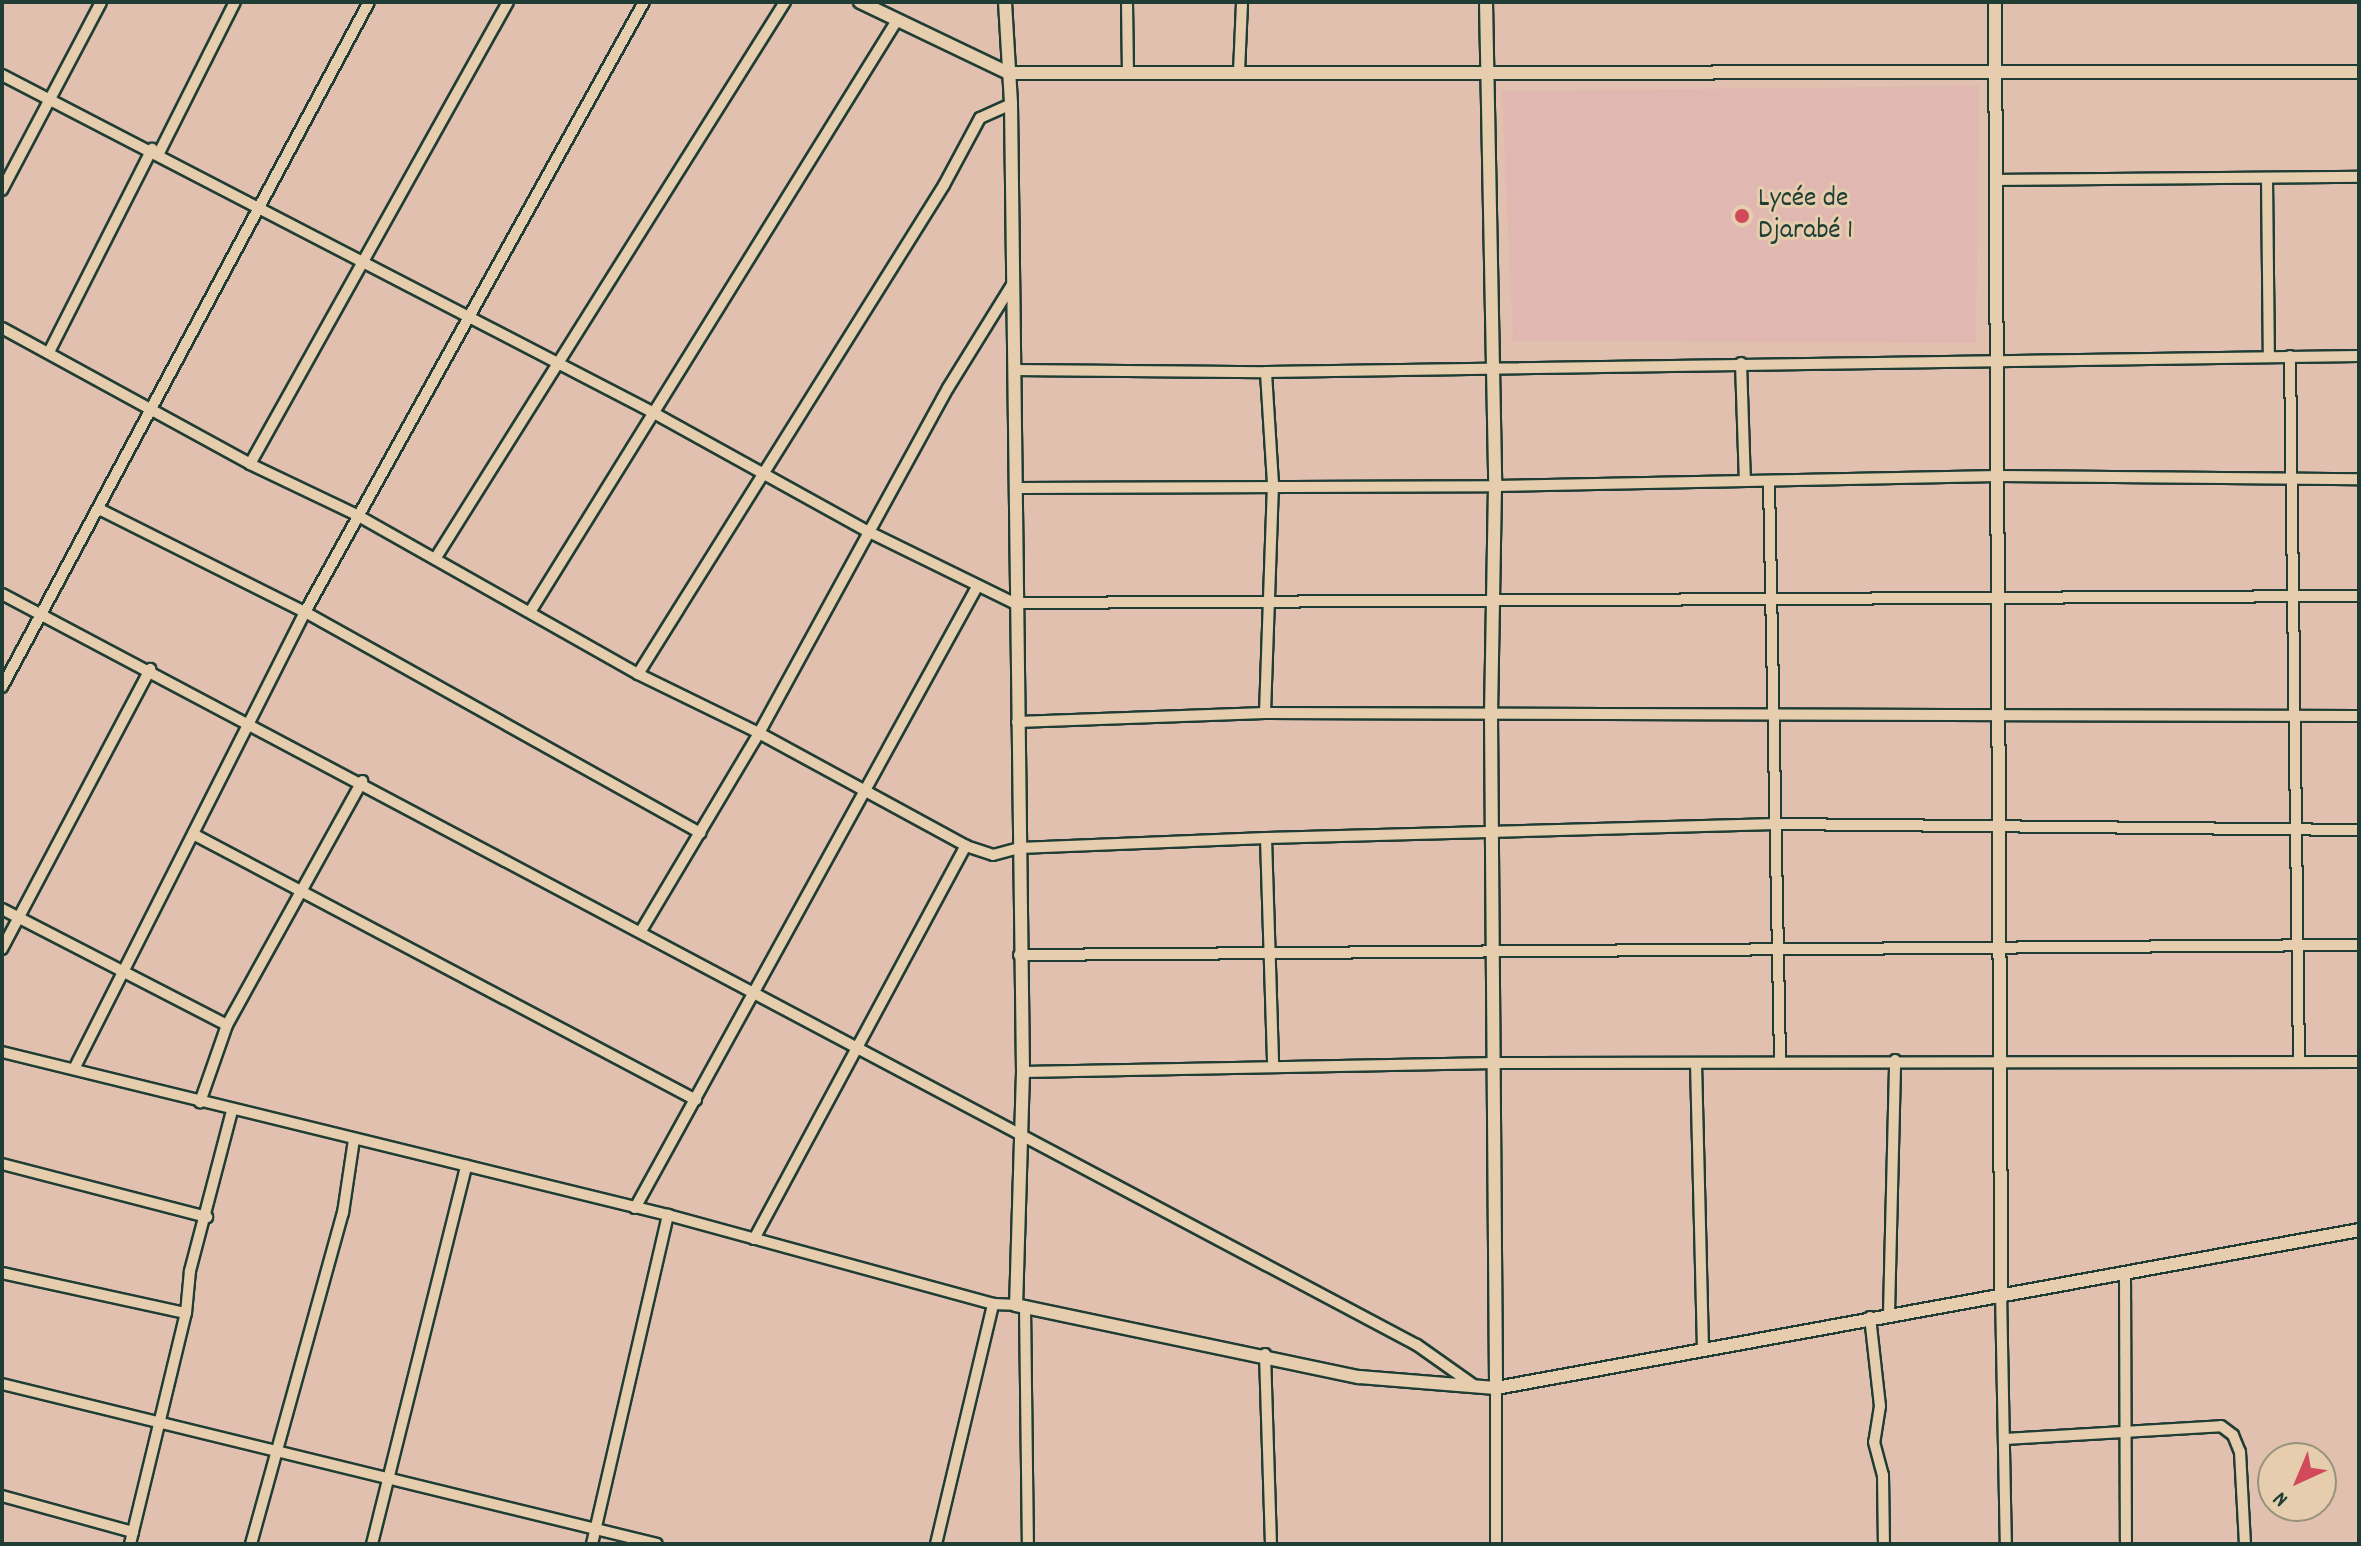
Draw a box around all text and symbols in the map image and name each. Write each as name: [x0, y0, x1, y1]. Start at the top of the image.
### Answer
place label: Lycée de Djarabé 1: [1758, 183, 1853, 249]
marker: Lycée de Djarabé 1: [1733, 207, 1751, 225]
north arrow: [2257, 1442, 2337, 1522]
text: N: [2267, 1483, 2296, 1513]

